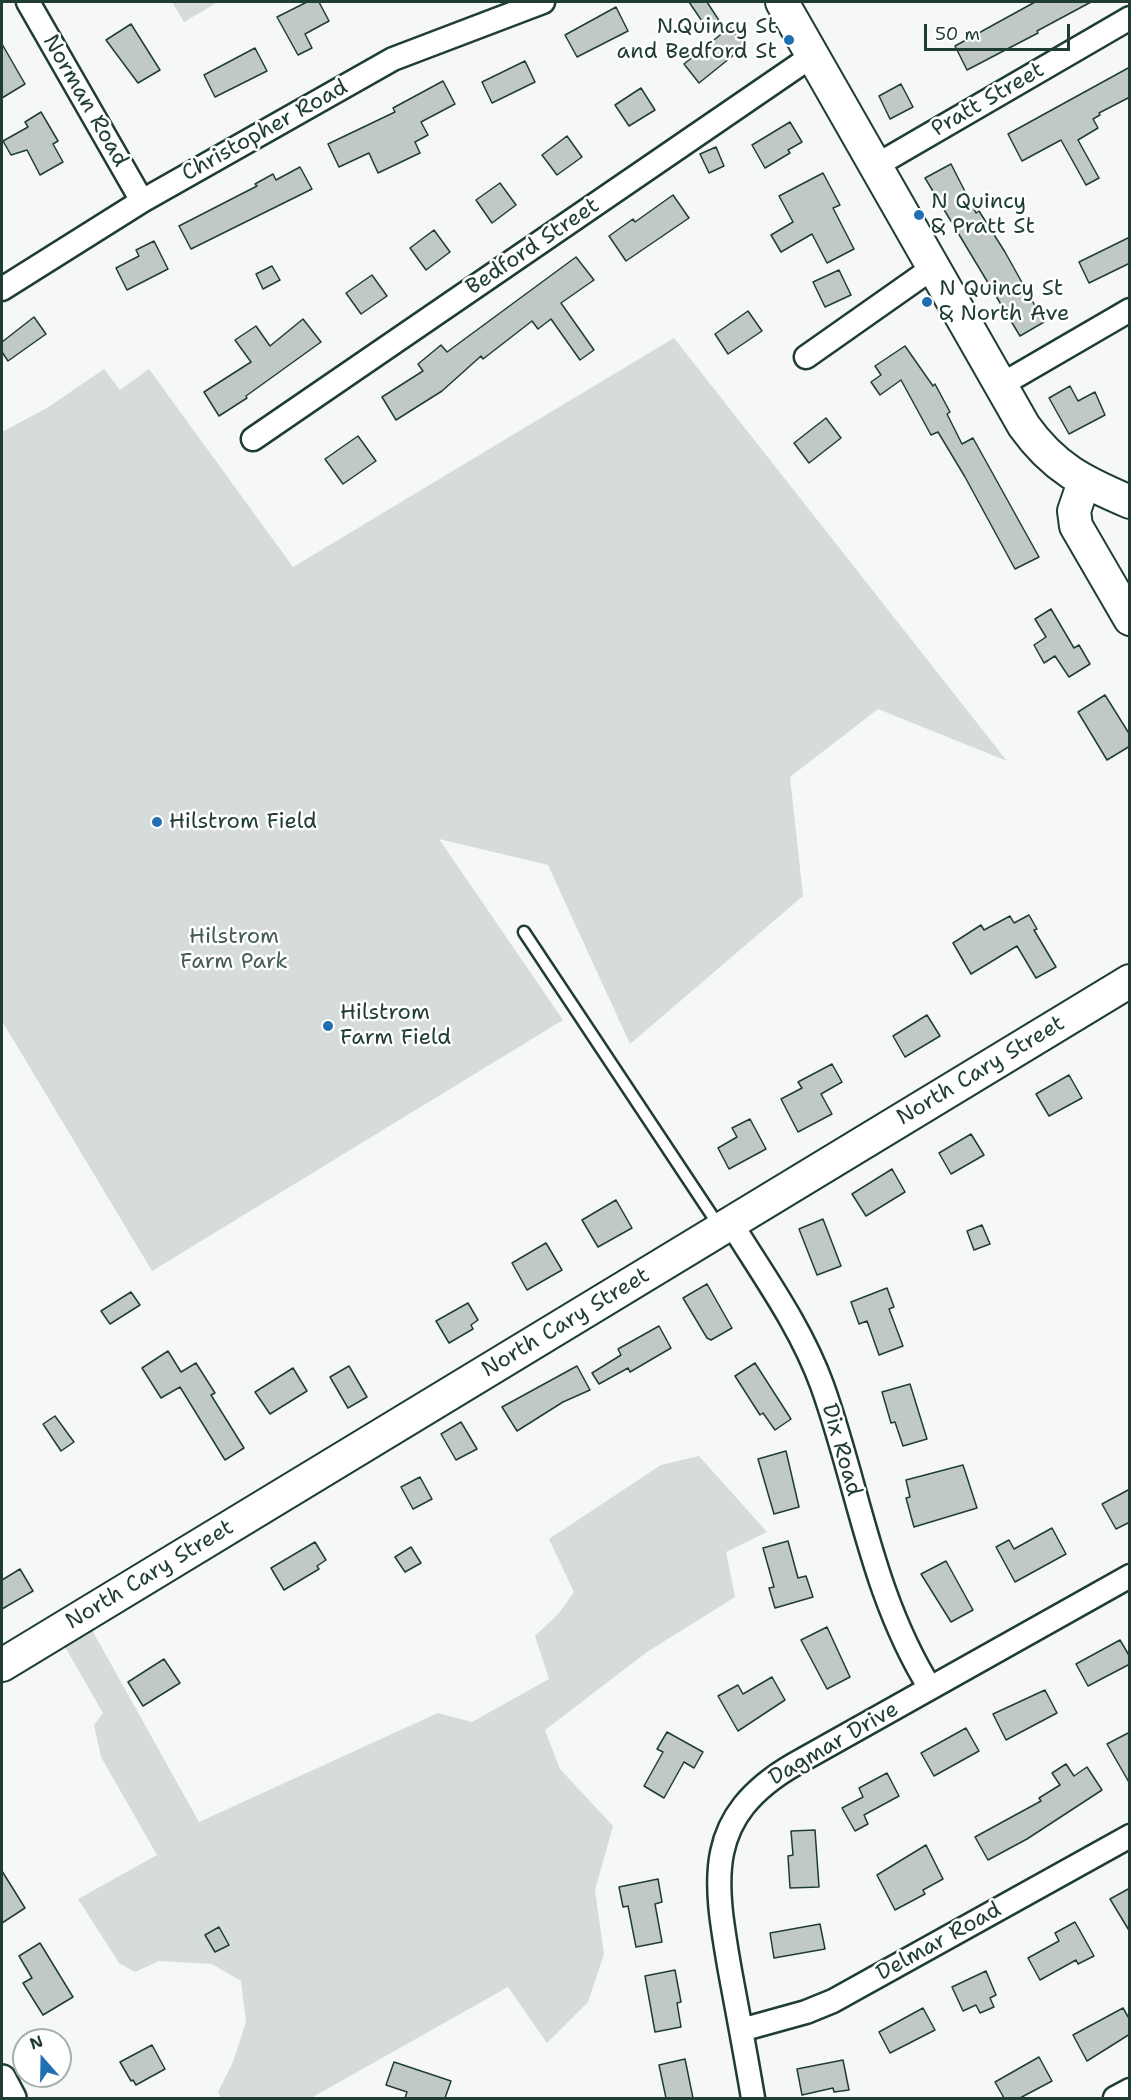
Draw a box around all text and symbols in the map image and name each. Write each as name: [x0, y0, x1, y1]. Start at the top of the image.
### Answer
scale bar: [927, 12, 1072, 50]
place label: N.Quincy St and Bedford St: [617, 14, 777, 66]
text: 50 m: [935, 22, 980, 46]
street label: Norman Road: [37, 30, 133, 172]
marker: N.Quincy St and Bedford St: [782, 33, 796, 47]
street label: Pratt Street: [927, 57, 1049, 143]
street label: Christopher Road: [177, 74, 353, 188]
place label: N Quincy & Pratt St: [931, 189, 1035, 240]
street label: Bedford Street: [461, 193, 605, 301]
marker: N Quincy & Pratt St: [912, 208, 926, 222]
place label: N Quincy St & North Ave: [939, 276, 1070, 328]
marker: N Quincy St & North Ave: [920, 295, 934, 309]
place label: Hilstrom Field: [169, 809, 317, 835]
marker: Hilstrom Field: [150, 815, 164, 829]
park label: Hilstrom Farm Park: [180, 924, 288, 975]
place label: Hilstrom Farm Field: [340, 1000, 451, 1052]
street label: North Cary Street: [892, 1010, 1070, 1132]
marker: Hilstrom Farm Field: [321, 1019, 335, 1033]
street label: North Cary Street: [477, 1262, 655, 1384]
street label: Dix Road: [815, 1401, 867, 1499]
street label: North Cary Street: [61, 1514, 239, 1636]
street label: Dagmar Drive: [765, 1696, 903, 1792]
street label: Delmar Road: [872, 1897, 1006, 1987]
north arrow: [12, 2028, 72, 2088]
text: N: [27, 2030, 46, 2055]

